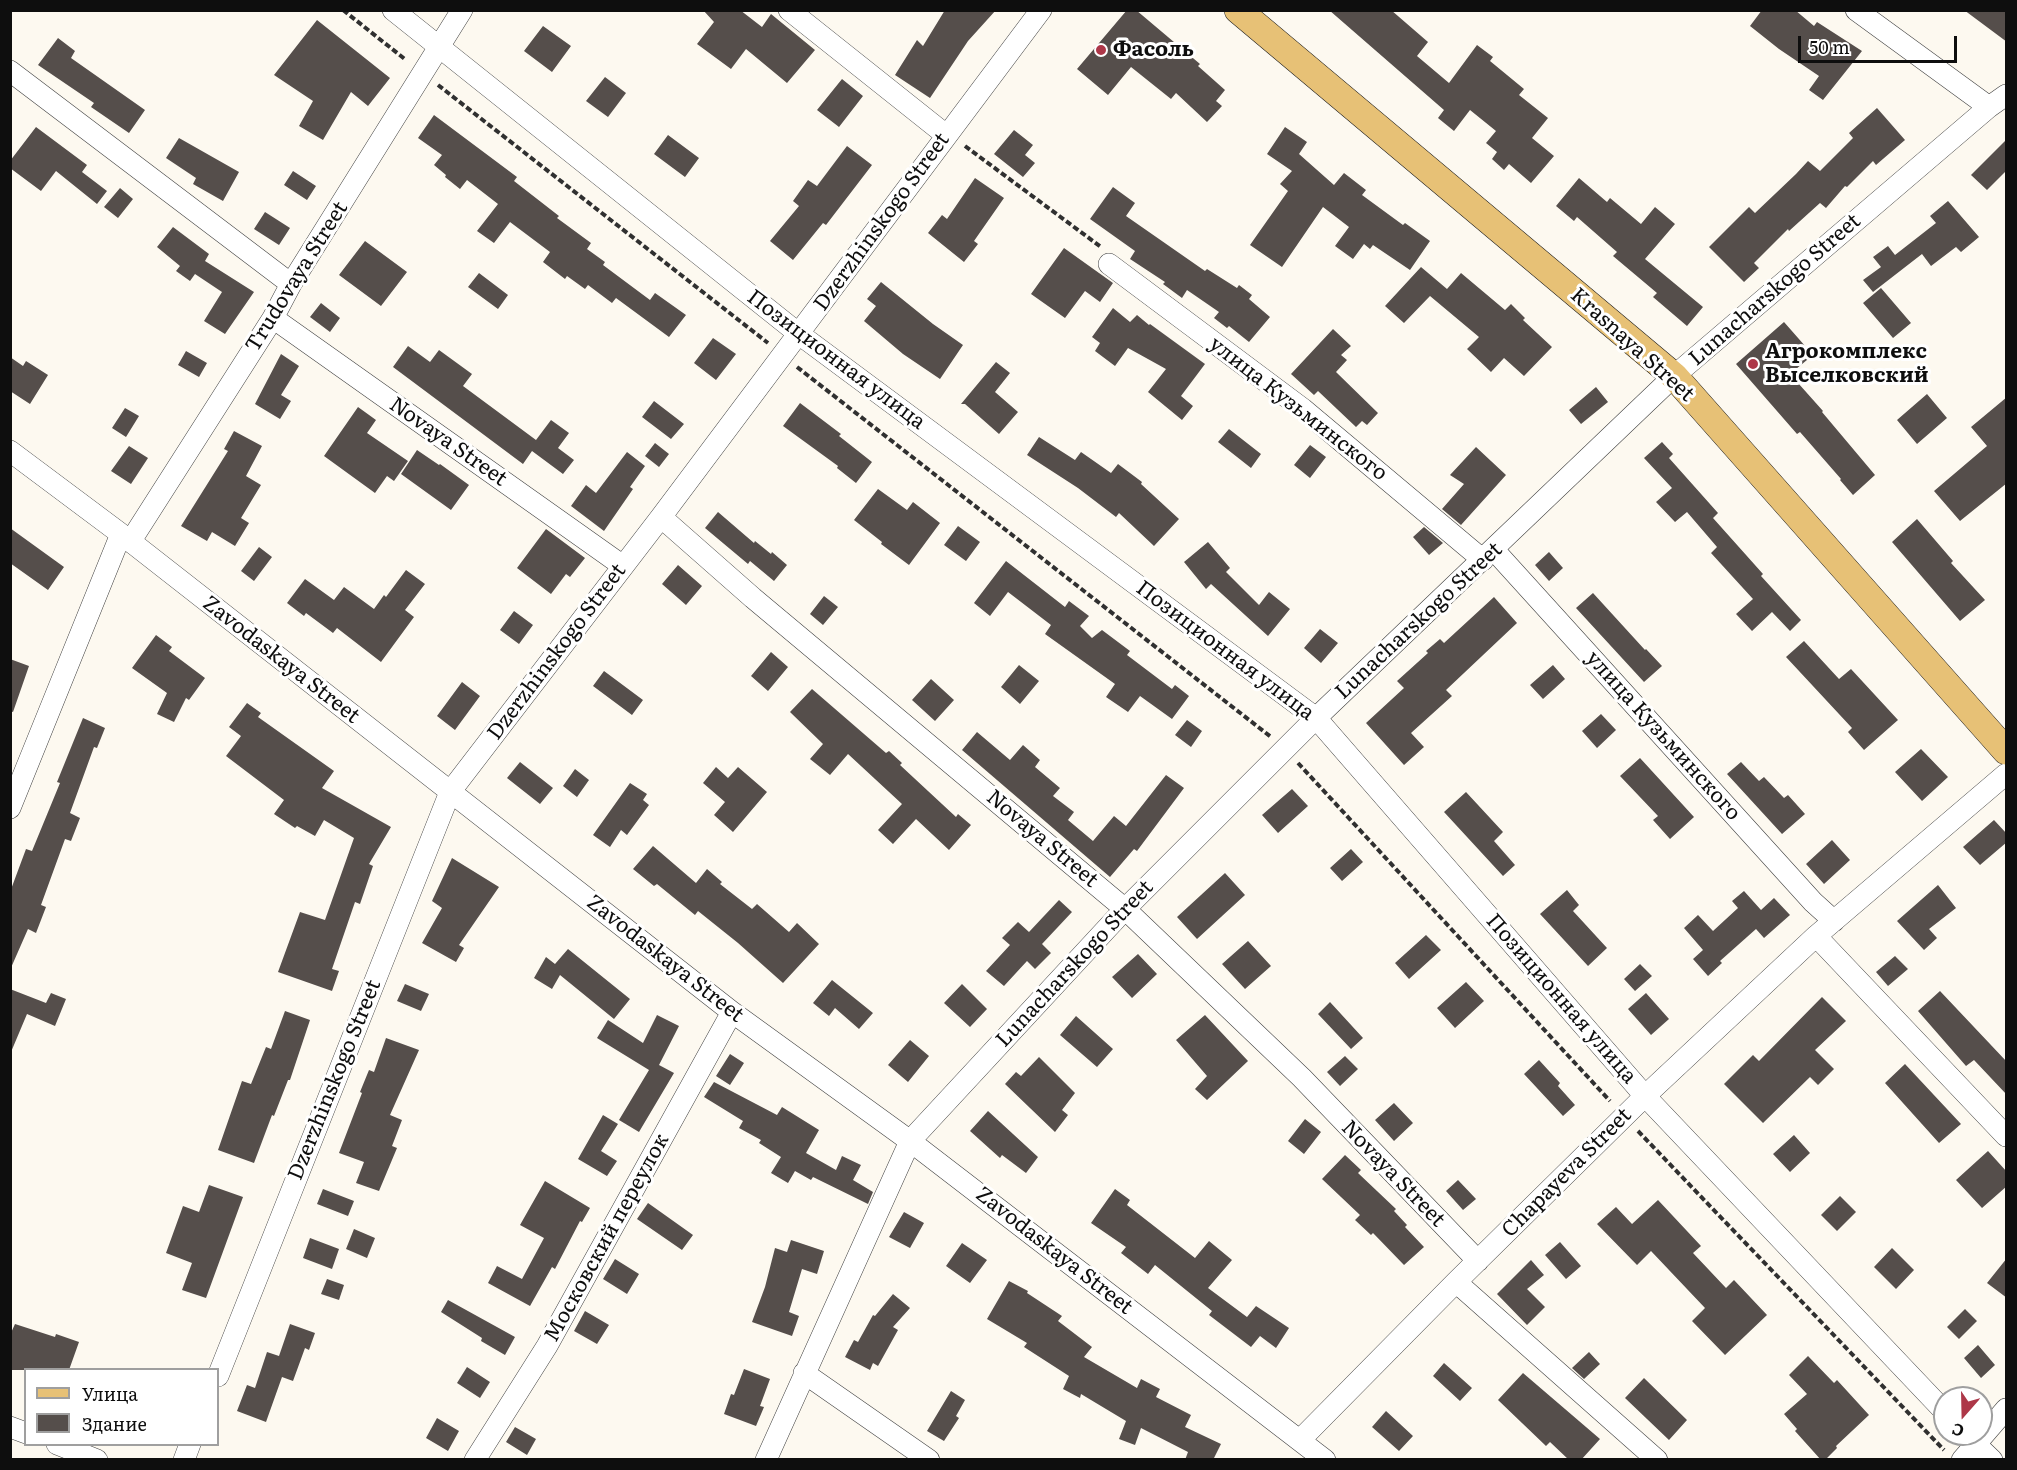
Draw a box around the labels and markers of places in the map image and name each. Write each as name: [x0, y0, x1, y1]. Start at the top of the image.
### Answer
place label: Фасоль: [1113, 37, 1194, 63]
marker: Фасоль: [1094, 43, 1108, 57]
place label: Агрокомплекс Выселковский: [1765, 339, 1929, 389]
marker: Агрокомплекс Выселковский: [1746, 357, 1760, 371]

